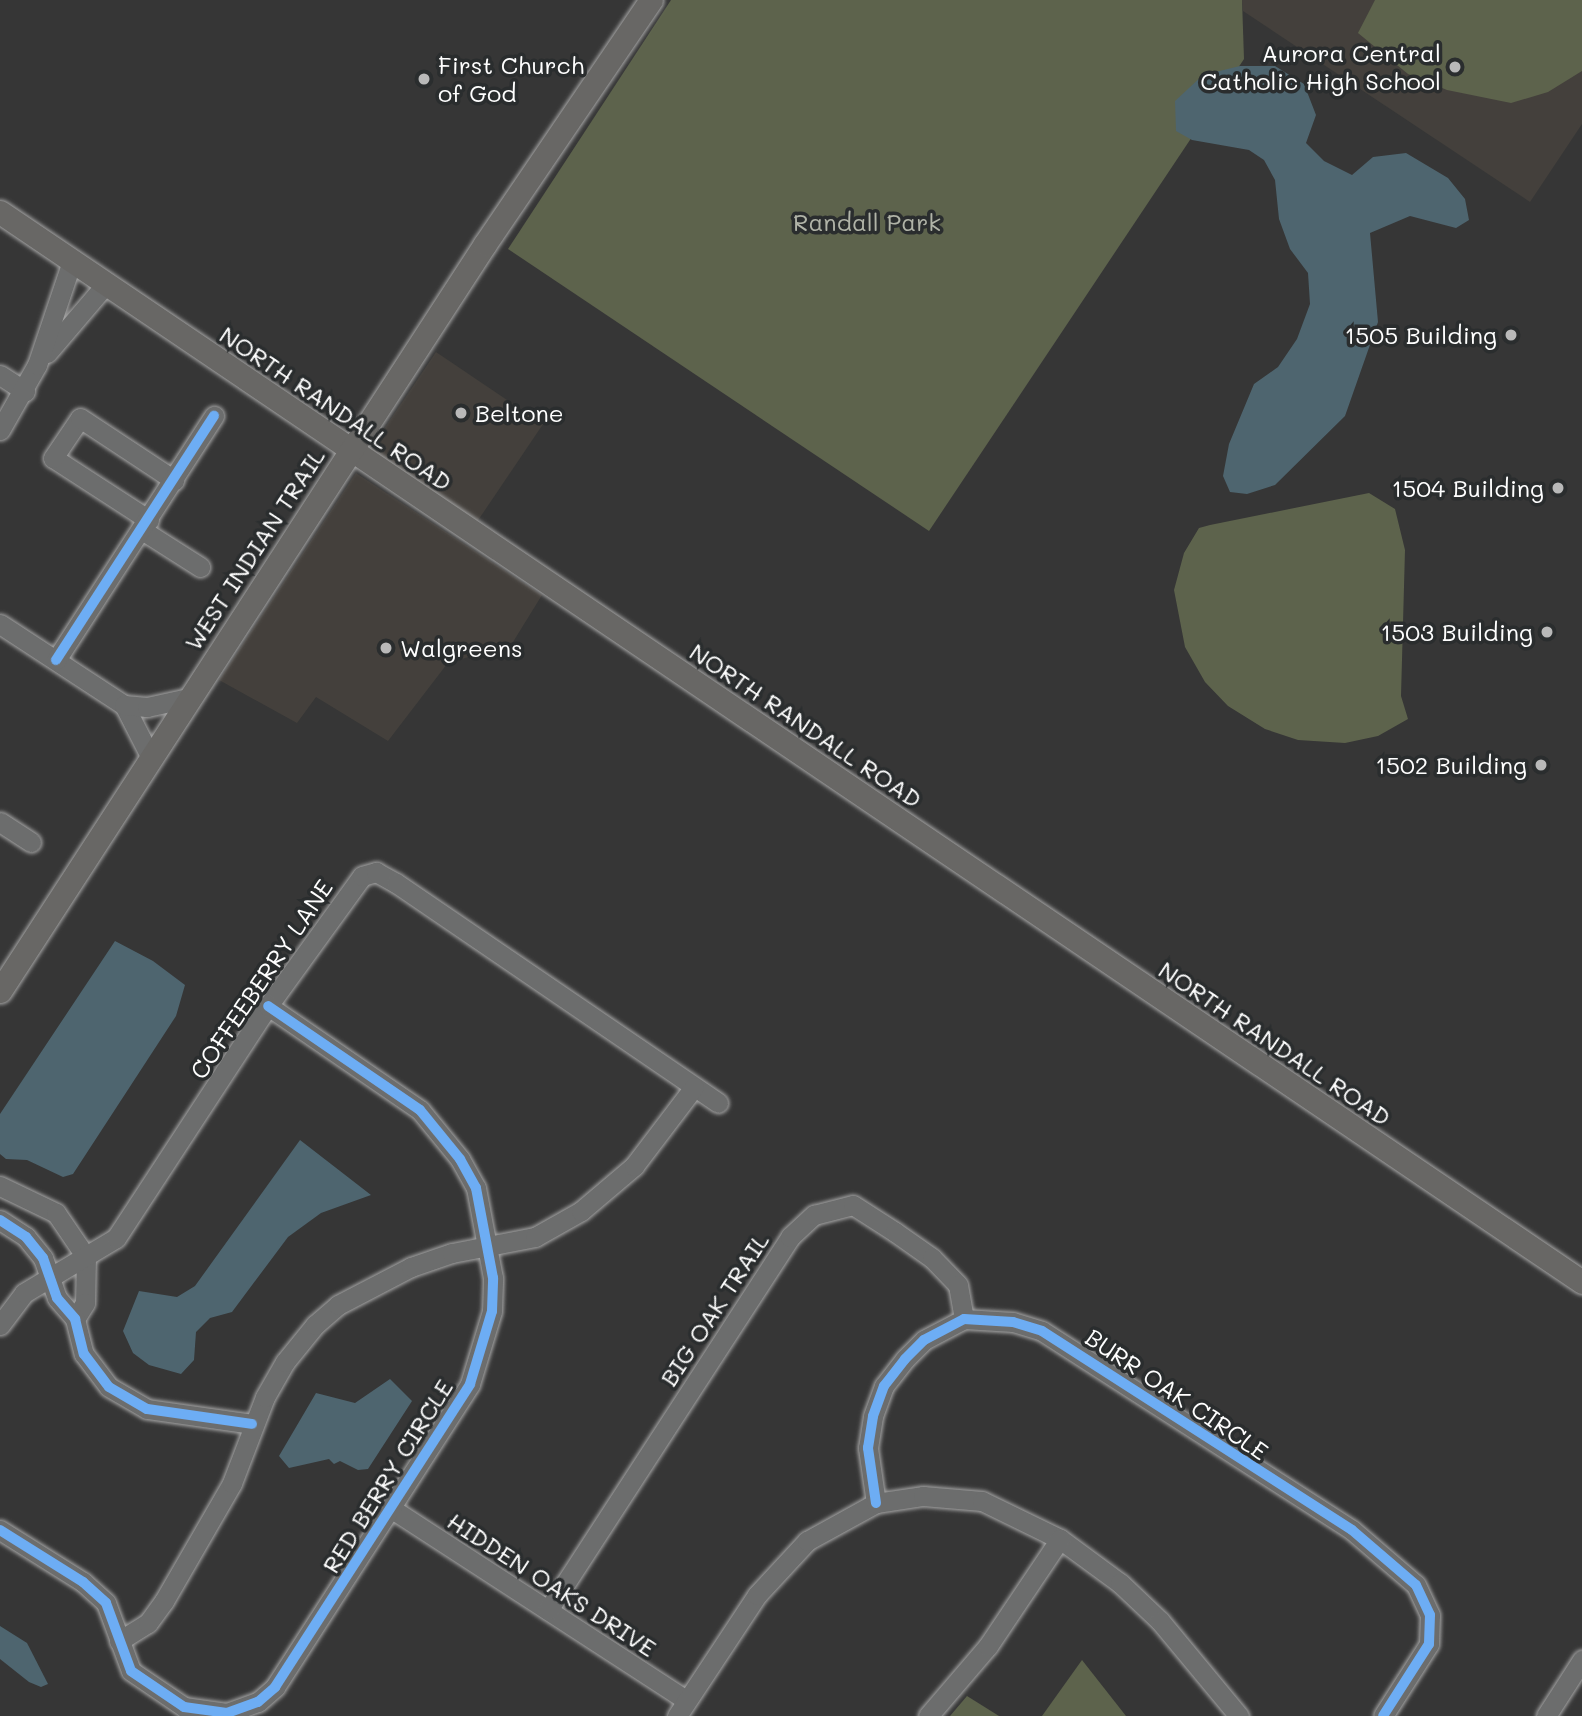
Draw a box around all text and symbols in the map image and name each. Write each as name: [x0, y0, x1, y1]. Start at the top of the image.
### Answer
place label: Aurora Central Catholic High School: [1200, 39, 1441, 95]
place label: First Church of God: [438, 51, 584, 107]
marker: Aurora Central Catholic High School: [1447, 59, 1463, 75]
marker: First Church of God: [416, 71, 432, 87]
park label: Randall Park: [793, 208, 941, 236]
street label: NORTH RANDALL ROAD: [215, 320, 457, 496]
place label: 1505 Building: [1345, 321, 1497, 349]
marker: 1505 Building: [1503, 327, 1519, 343]
place label: Beltone: [475, 399, 564, 427]
marker: Beltone: [453, 405, 469, 421]
street label: WEST INDIAN TRAIL: [178, 443, 330, 655]
place label: 1504 Building: [1392, 474, 1544, 502]
marker: 1504 Building: [1550, 480, 1566, 496]
place label: 1503 Building: [1381, 618, 1533, 646]
marker: 1503 Building: [1539, 624, 1555, 640]
place label: Walgreens: [400, 634, 523, 662]
street label: NORTH RANDALL ROAD: [685, 637, 927, 813]
marker: Walgreens: [378, 640, 394, 656]
place label: 1502 Building: [1375, 751, 1527, 779]
marker: 1502 Building: [1533, 757, 1549, 773]
street label: COFFEEBERRY LANE: [184, 874, 338, 1084]
street label: NORTH RANDALL ROAD: [1154, 955, 1396, 1131]
street label: BIG OAK TRAIL: [654, 1227, 774, 1391]
street label: BURR OAK CIRCLE: [1080, 1322, 1274, 1466]
street label: RED BERRY CIRCLE: [316, 1374, 458, 1578]
street label: HIDDEN OAKS DRIVE: [442, 1506, 662, 1662]

